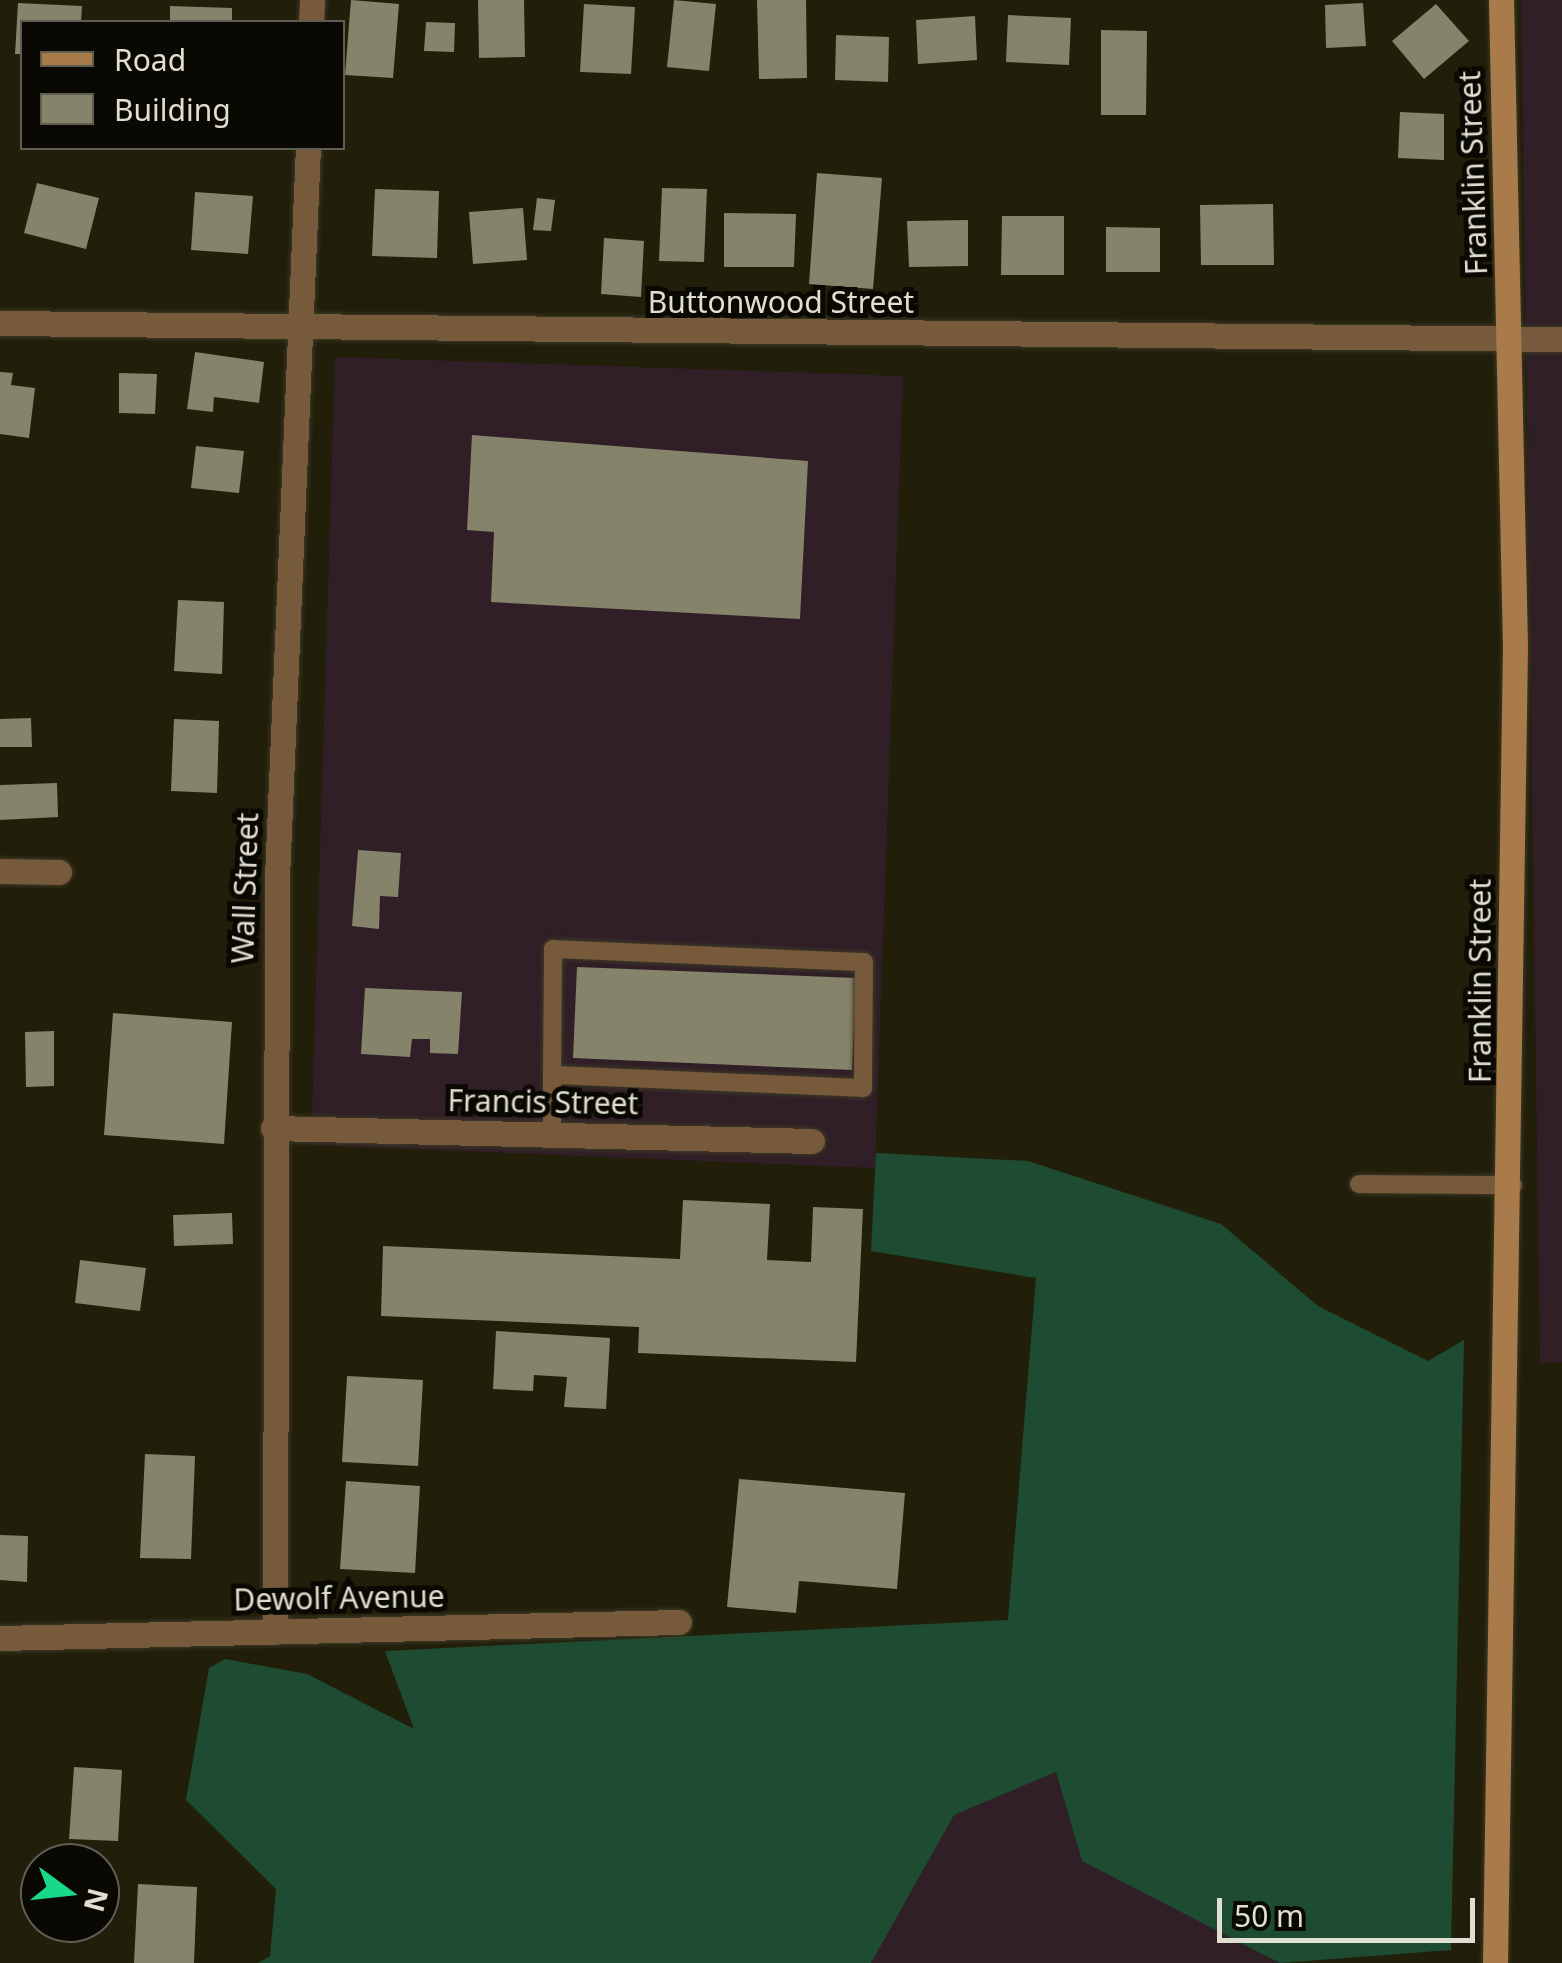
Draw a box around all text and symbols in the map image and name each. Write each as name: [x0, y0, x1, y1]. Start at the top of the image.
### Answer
legend: [20, 20, 345, 150]
text: Road: [114, 39, 186, 80]
street label: Franklin Street: [1451, 70, 1495, 276]
text: Building: [114, 89, 231, 130]
street label: Buttonwood Street: [648, 284, 914, 320]
street label: Wall Street: [224, 812, 266, 964]
street label: Franklin Street: [1462, 879, 1498, 1083]
street label: Francis Street: [447, 1082, 639, 1122]
street label: Dewolf Avenue: [233, 1578, 445, 1618]
north arrow: [20, 1843, 120, 1943]
scale bar: [1222, 1878, 1480, 1940]
text: N: [76, 1884, 118, 1916]
text: 50 m: [1234, 1895, 1304, 1936]

